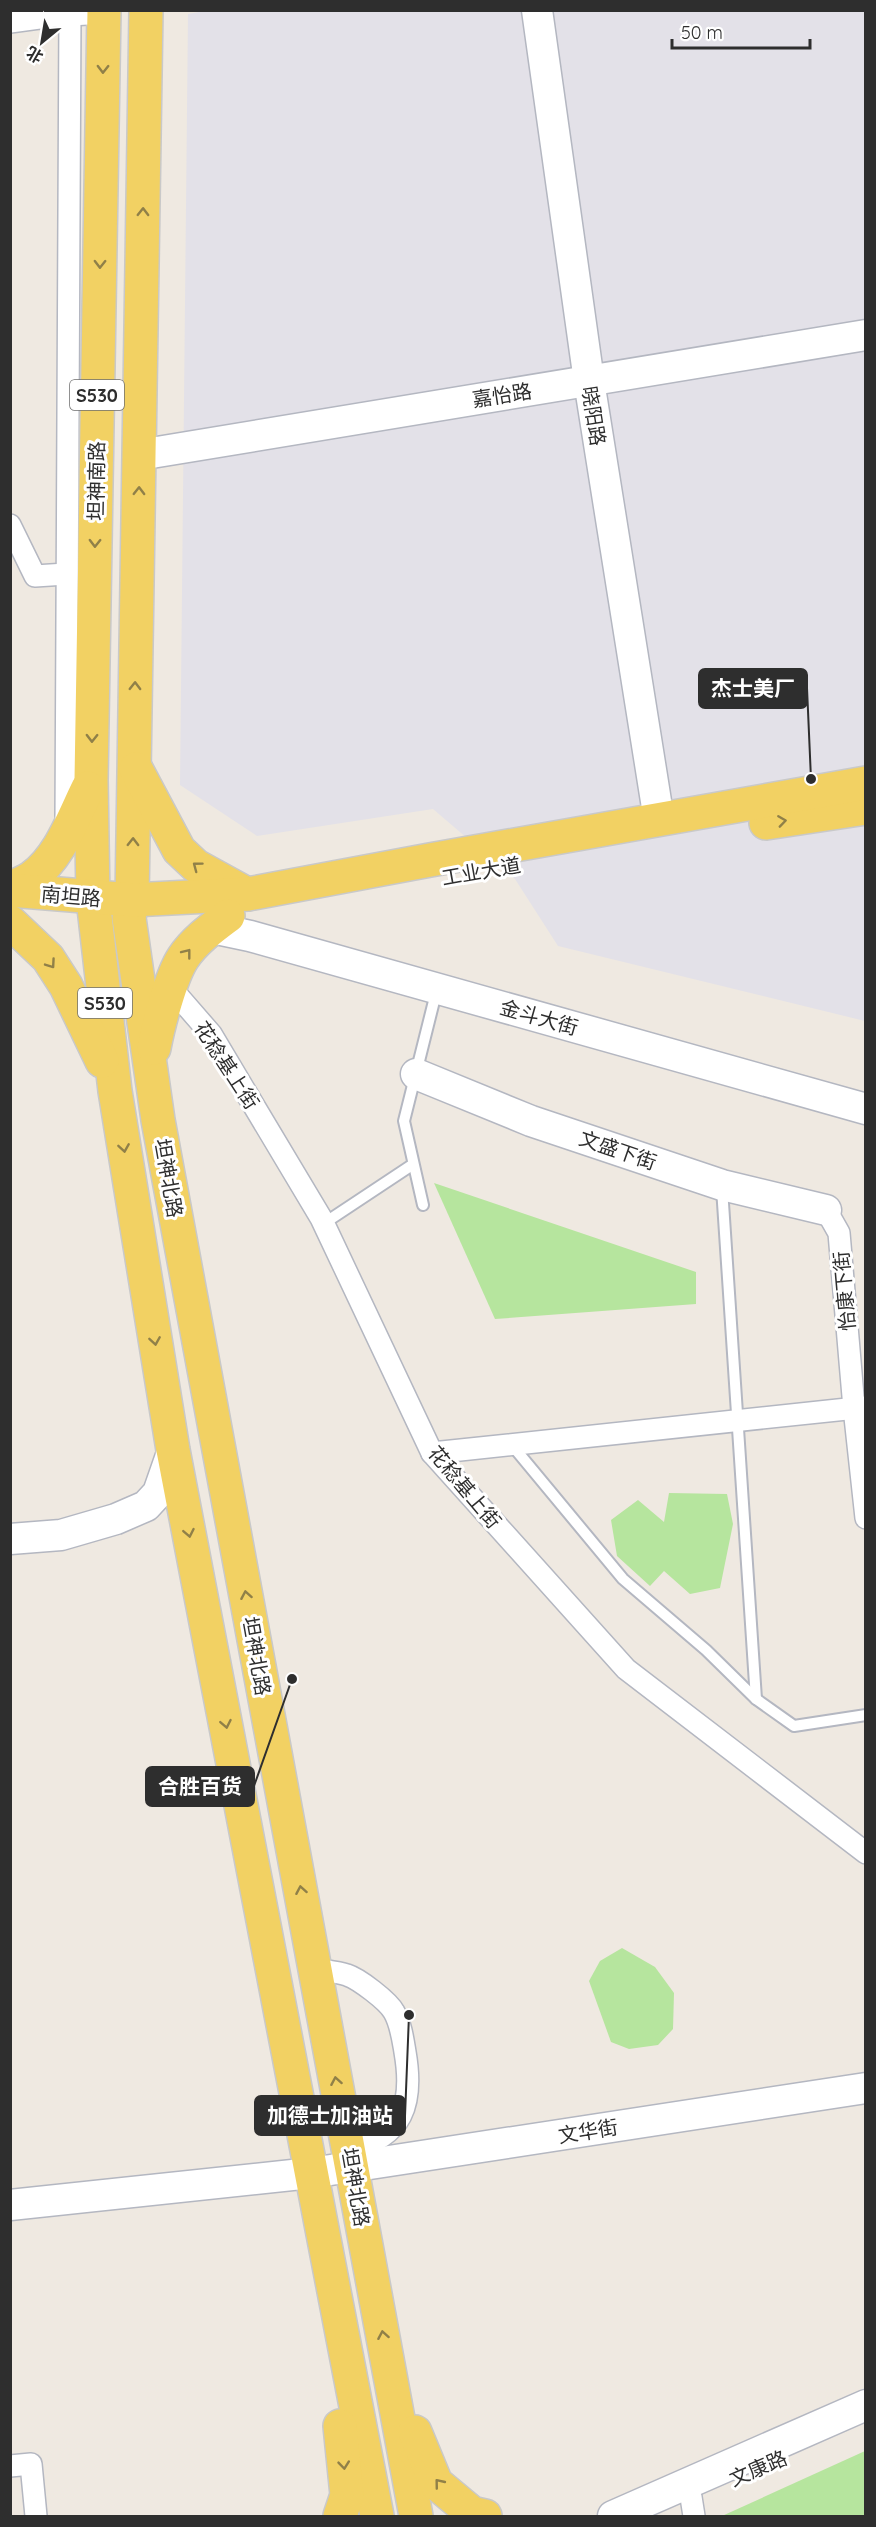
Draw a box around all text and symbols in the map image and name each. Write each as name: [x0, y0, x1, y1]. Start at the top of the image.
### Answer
north arrow: [12, 12, 72, 72]
scale bar: [672, 12, 810, 50]
text: 50 m: [681, 21, 723, 44]
text: 北: [23, 42, 46, 68]
one-way arrow: [97, 64, 109, 73]
one-way arrow: [137, 207, 149, 216]
one-way arrow: [93, 259, 106, 268]
street label: 嘉怡路: [470, 378, 534, 412]
road number: S530: [70, 380, 124, 410]
street label: 晓阳路: [577, 384, 611, 448]
street label: 坦神南路: [83, 441, 109, 521]
one-way arrow: [133, 486, 145, 495]
one-way arrow: [89, 538, 101, 547]
callout: 杰士美厂: [699, 669, 807, 708]
text: 杰士美厂: [711, 675, 795, 701]
one-way arrow: [129, 681, 142, 690]
one-way arrow: [85, 733, 98, 742]
one-way arrow: [778, 815, 787, 827]
one-way arrow: [127, 837, 139, 846]
street label: 工业大道: [439, 852, 523, 890]
one-way arrow: [193, 862, 204, 873]
street label: 南坦路: [40, 881, 102, 911]
one-way arrow: [180, 949, 191, 960]
one-way arrow: [44, 957, 55, 968]
road number: S530: [78, 988, 132, 1018]
street label: 金斗大街: [497, 994, 581, 1040]
street label: 花稔基上街: [189, 1016, 265, 1114]
street label: 文盛下街: [576, 1125, 660, 1175]
street label: 坦神北路: [150, 1136, 188, 1220]
one-way arrow: [117, 1143, 130, 1153]
street label: 怡康下街: [828, 1250, 860, 1332]
one-way arrow: [149, 1336, 161, 1345]
street label: 花稔基上街: [423, 1441, 507, 1533]
one-way arrow: [182, 1528, 195, 1538]
one-way arrow: [240, 1590, 253, 1600]
street label: 坦神北路: [238, 1614, 276, 1698]
one-way arrow: [219, 1719, 232, 1729]
callout: 合胜百货: [146, 1767, 254, 1806]
text: 合胜百货: [158, 1773, 242, 1799]
one-way arrow: [295, 1885, 308, 1895]
one-way arrow: [330, 2077, 343, 2087]
callout: 加德士加油站: [255, 2096, 405, 2135]
text: 加德士加油站: [267, 2102, 393, 2128]
street label: 文华街: [556, 2114, 620, 2148]
street label: 坦神北路: [337, 2145, 375, 2229]
one-way arrow: [377, 2330, 390, 2340]
street label: 文康路: [726, 2445, 790, 2491]
one-way arrow: [337, 2460, 350, 2469]
one-way arrow: [435, 2479, 446, 2490]

